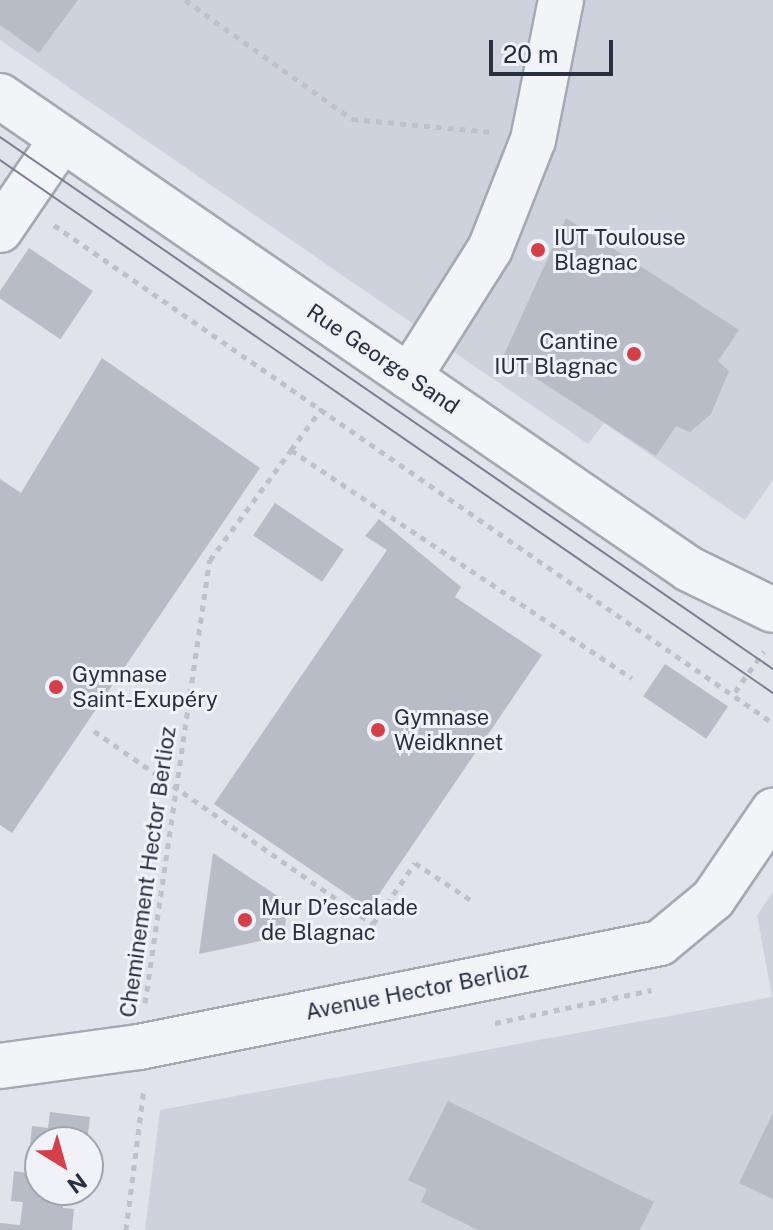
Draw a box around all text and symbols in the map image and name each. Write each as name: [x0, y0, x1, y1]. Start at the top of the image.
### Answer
scale bar: [493, 24, 617, 74]
text: 20 m: [503, 40, 559, 68]
place label: IUT Toulouse Blagnac: [554, 224, 686, 276]
marker: IUT Toulouse Blagnac: [529, 241, 547, 259]
street label: Rue George Sand: [302, 298, 464, 420]
place label: Cantine IUT Blagnac: [494, 328, 618, 380]
marker: Cantine IUT Blagnac: [625, 345, 643, 363]
place label: Gymnase Saint-Exupéry: [72, 661, 218, 712]
marker: Gymnase Saint-Exupéry: [47, 678, 65, 696]
place label: Gymnase Weidknnet: [394, 704, 503, 756]
marker: Gymnase Weidknnet: [369, 721, 387, 739]
street label: Cheminement Hector Berlioz: [114, 725, 182, 1019]
place label: Mur D’escalade de Blagnac: [261, 894, 418, 946]
marker: Mur D’escalade de Blagnac: [236, 911, 254, 929]
street label: Avenue Hector Berlioz: [303, 956, 531, 1026]
north arrow: [24, 1126, 104, 1206]
text: N: [63, 1168, 92, 1199]

